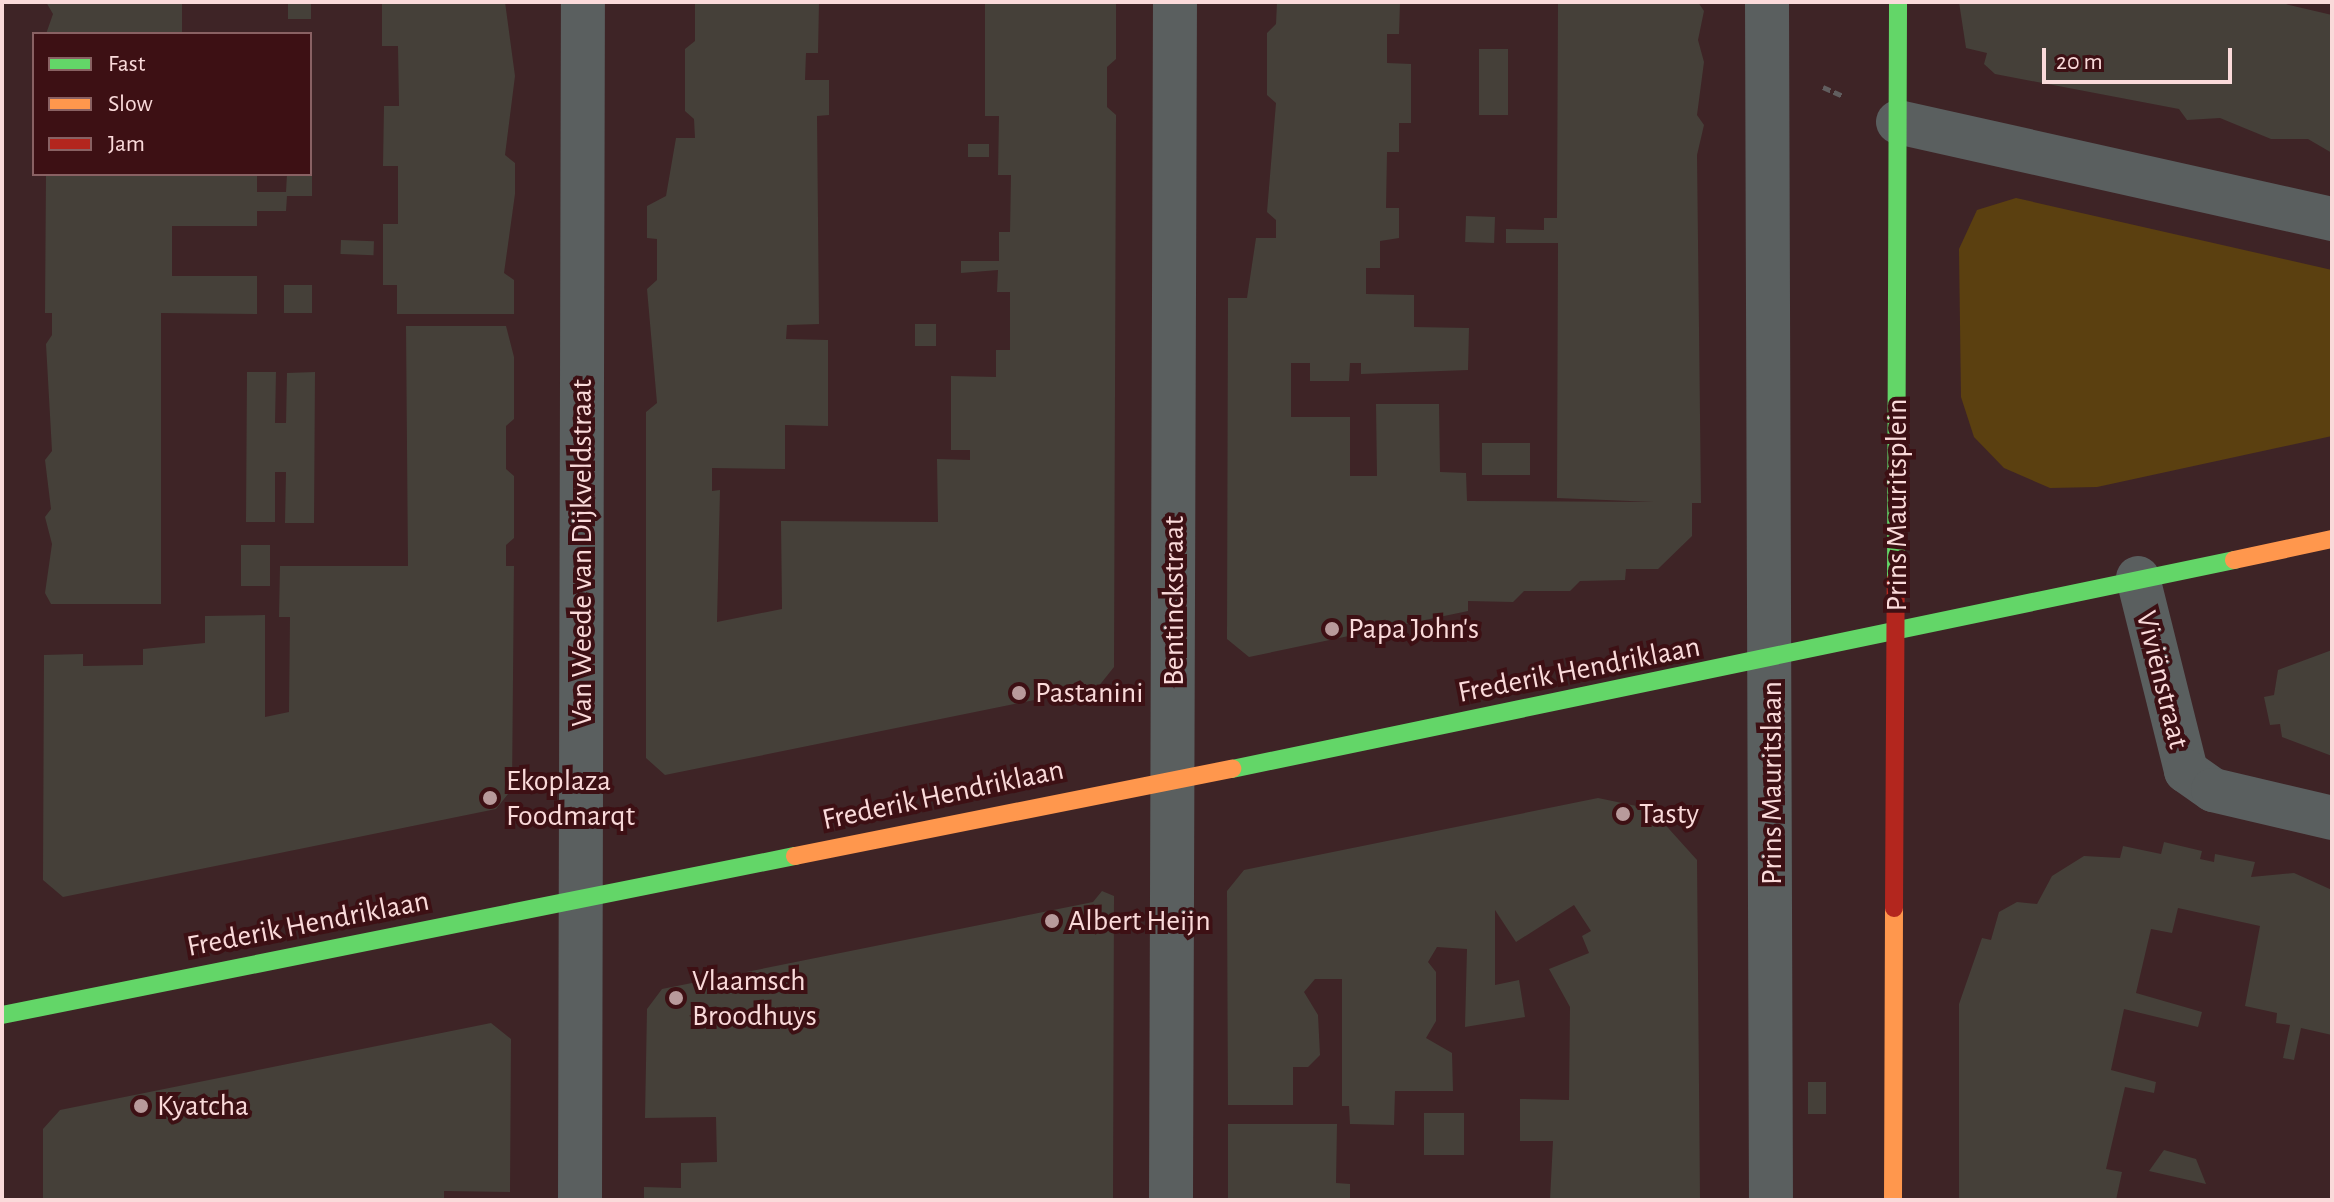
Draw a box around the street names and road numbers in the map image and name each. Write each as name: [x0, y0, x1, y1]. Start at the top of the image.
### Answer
street label: Van Weede van Dijkveldstraat: [564, 379, 600, 727]
street label: Prins Mauritsplein: [1879, 399, 1915, 611]
street label: Bentinckstraat: [1156, 516, 1192, 686]
street label: Viviënstraat: [2128, 607, 2196, 753]
street label: Frederik Hendriklaan: [1455, 629, 1703, 711]
street label: Prins Mauritslaan: [1754, 681, 1790, 885]
street label: Frederik Hendriklaan: [819, 752, 1067, 838]
street label: Frederik Hendriklaan: [184, 883, 432, 965]

